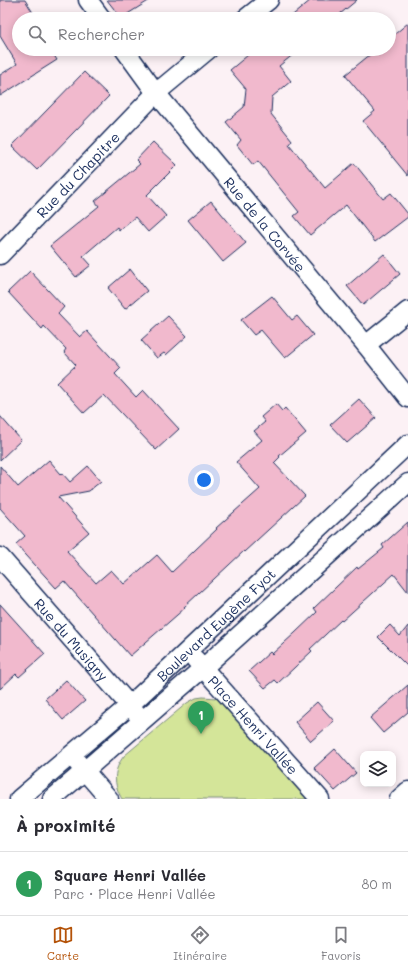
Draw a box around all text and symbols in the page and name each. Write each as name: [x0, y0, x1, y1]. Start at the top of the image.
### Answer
search box: [12, 12, 396, 56]
icon: search: [26, 23, 48, 45]
text: Rechercher: [58, 24, 145, 44]
street label: Rue du Chapitre: [32, 127, 123, 221]
street label: Rue de la Corvée: [220, 173, 310, 276]
your location: [194, 470, 214, 490]
street label: Boulevard Eugène Fyot: [152, 564, 279, 685]
street label: Rue du Musigny: [30, 594, 113, 685]
street label: Place Henri Vallée: [204, 671, 303, 778]
pin: 1: [188, 701, 214, 734]
map controls: [360, 751, 396, 787]
button: layers: [360, 751, 396, 787]
text: À proximité: [16, 814, 115, 836]
text: Square Henri Vallée: [54, 865, 206, 885]
text: 1: [26, 875, 32, 892]
text: 80 m: [362, 875, 392, 892]
text: Parc · Place Henri Vallée: [54, 885, 216, 902]
tab: Carte: [47, 924, 79, 963]
tab: Itinéraire: [173, 924, 227, 963]
tab: Favoris: [321, 924, 361, 963]

